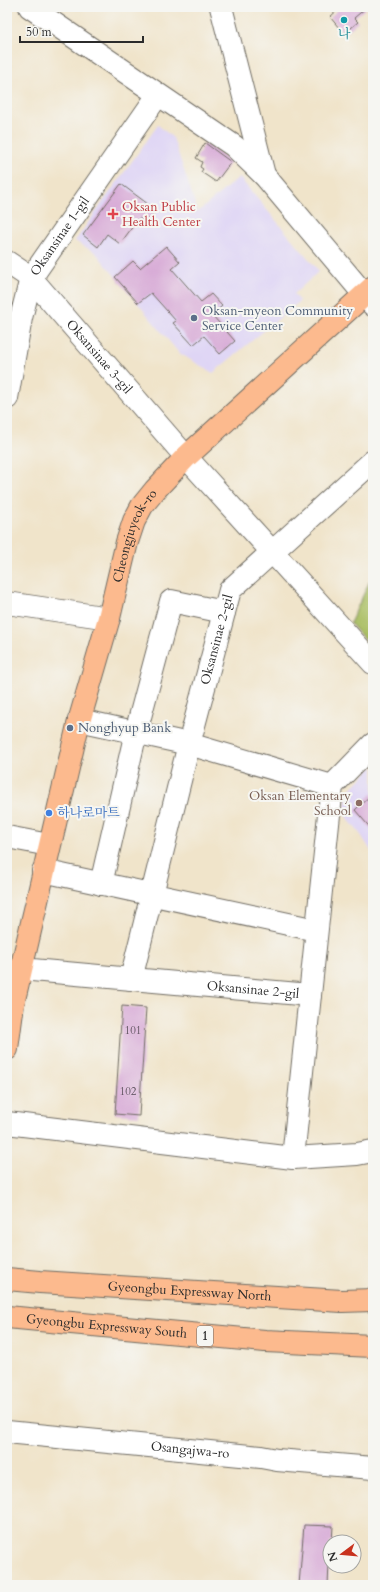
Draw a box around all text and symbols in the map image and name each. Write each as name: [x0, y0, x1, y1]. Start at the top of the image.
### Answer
marker: 나: [339, 15, 349, 25]
scale bar: [20, 18, 143, 44]
text: 50 m: [26, 24, 53, 40]
place label: 나: [338, 25, 351, 43]
street label: Oksansinae 1-gil: [26, 193, 94, 280]
place label: Oksan Public Health Center: [122, 198, 201, 231]
marker: Oksan Public Health Center: [107, 208, 119, 220]
place label: Oksan-myeon Community Service Center: [202, 302, 353, 335]
marker: Oksan-myeon Community Service Center: [189, 313, 199, 323]
street label: Oksansinae 3-gil: [62, 316, 137, 398]
street label: Cheongjuyeok-ro: [109, 485, 161, 584]
street label: Oksansinae 2-gil: [196, 592, 238, 687]
place label: Nonghyup Bank: [78, 719, 171, 737]
marker: Nonghyup Bank: [65, 723, 75, 733]
place label: Oksan Elementary School: [249, 787, 352, 820]
marker: Oksan Elementary School: [354, 798, 364, 808]
place label: 하나로마트: [57, 804, 120, 822]
marker: 하나로마트: [44, 808, 54, 818]
street label: Oksansinae 2-gil: [206, 977, 301, 1003]
house number: 101: [125, 1023, 141, 1038]
house number: 102: [120, 1084, 137, 1099]
street label: Gyeongbu Expressway North: [107, 1277, 272, 1306]
street label: Gyeongbu Expressway South: [25, 1310, 188, 1343]
road number: 1: [197, 1326, 213, 1346]
street label: Osangajwa-ro: [150, 1437, 230, 1463]
north arrow: [322, 1534, 362, 1574]
text: N: [324, 1550, 341, 1563]

